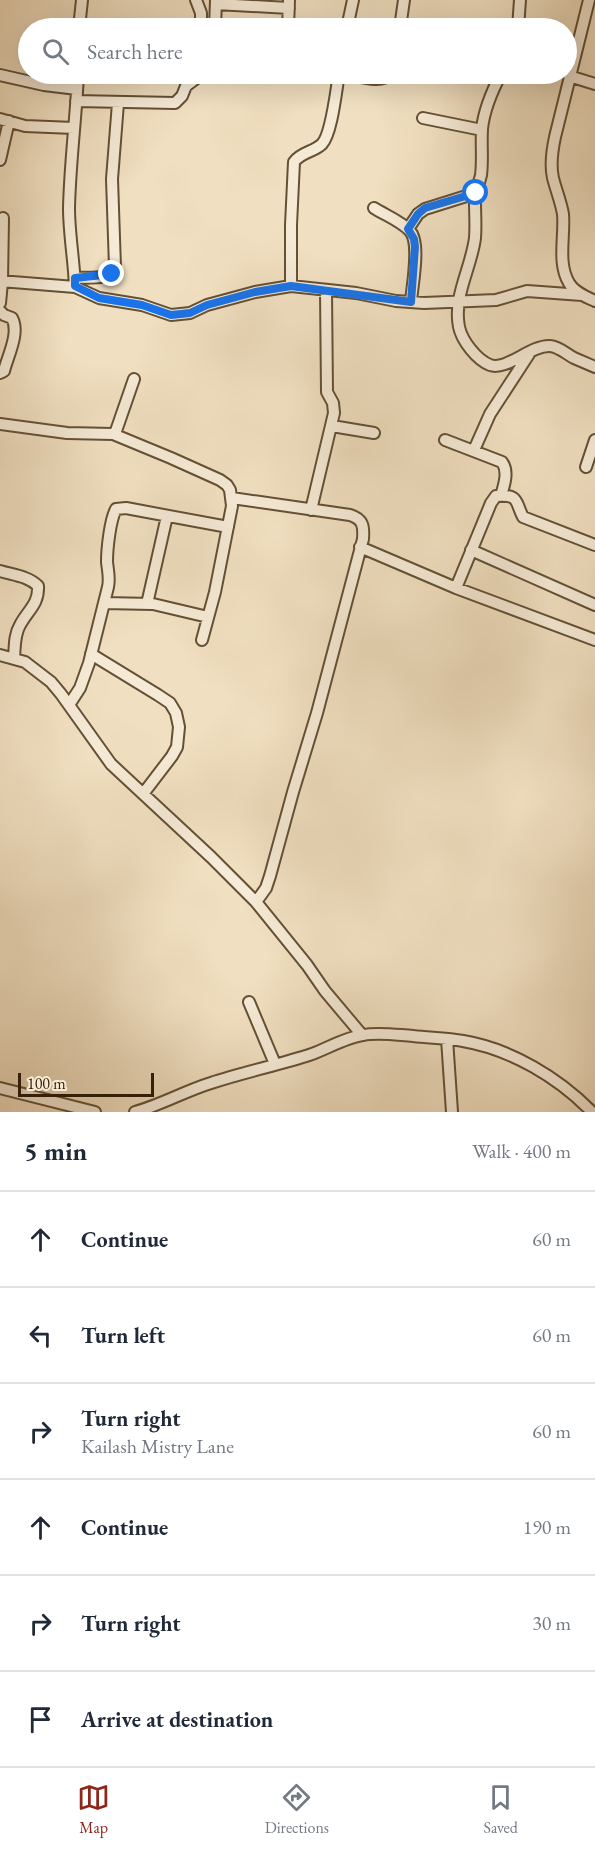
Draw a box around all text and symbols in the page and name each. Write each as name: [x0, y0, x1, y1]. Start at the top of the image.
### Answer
search box: [18, 18, 577, 84]
icon: search: [39, 35, 72, 68]
text: Search here: [87, 37, 182, 66]
route start: [462, 179, 488, 205]
route end: [98, 260, 124, 286]
scale bar: [18, 1070, 154, 1098]
text: 100 m: [27, 1073, 66, 1094]
text: 5 min: [24, 1134, 87, 1168]
text: Walk · 400 m: [472, 1138, 571, 1164]
icon: ahead: [24, 1223, 57, 1256]
text: Continue: [81, 1225, 168, 1254]
text: 60 m: [532, 1226, 571, 1252]
icon: left: [24, 1319, 57, 1352]
text: Turn left: [81, 1321, 165, 1350]
text: 60 m: [532, 1322, 571, 1348]
text: Turn right: [81, 1404, 180, 1433]
icon: right: [24, 1415, 57, 1448]
text: 60 m: [532, 1418, 571, 1444]
text: Kailash Mistry Lane: [81, 1433, 234, 1459]
icon: ahead: [24, 1511, 57, 1544]
text: Continue: [81, 1513, 168, 1542]
text: 190 m: [523, 1514, 571, 1540]
icon: right: [24, 1607, 57, 1640]
text: Turn right: [81, 1609, 180, 1638]
text: 30 m: [532, 1610, 571, 1636]
icon: arrive: [24, 1703, 57, 1736]
text: Arrive at destination: [81, 1705, 273, 1734]
tab: Map: [77, 1781, 110, 1838]
tab: Directions: [265, 1781, 329, 1838]
tab: Saved: [483, 1781, 518, 1838]

